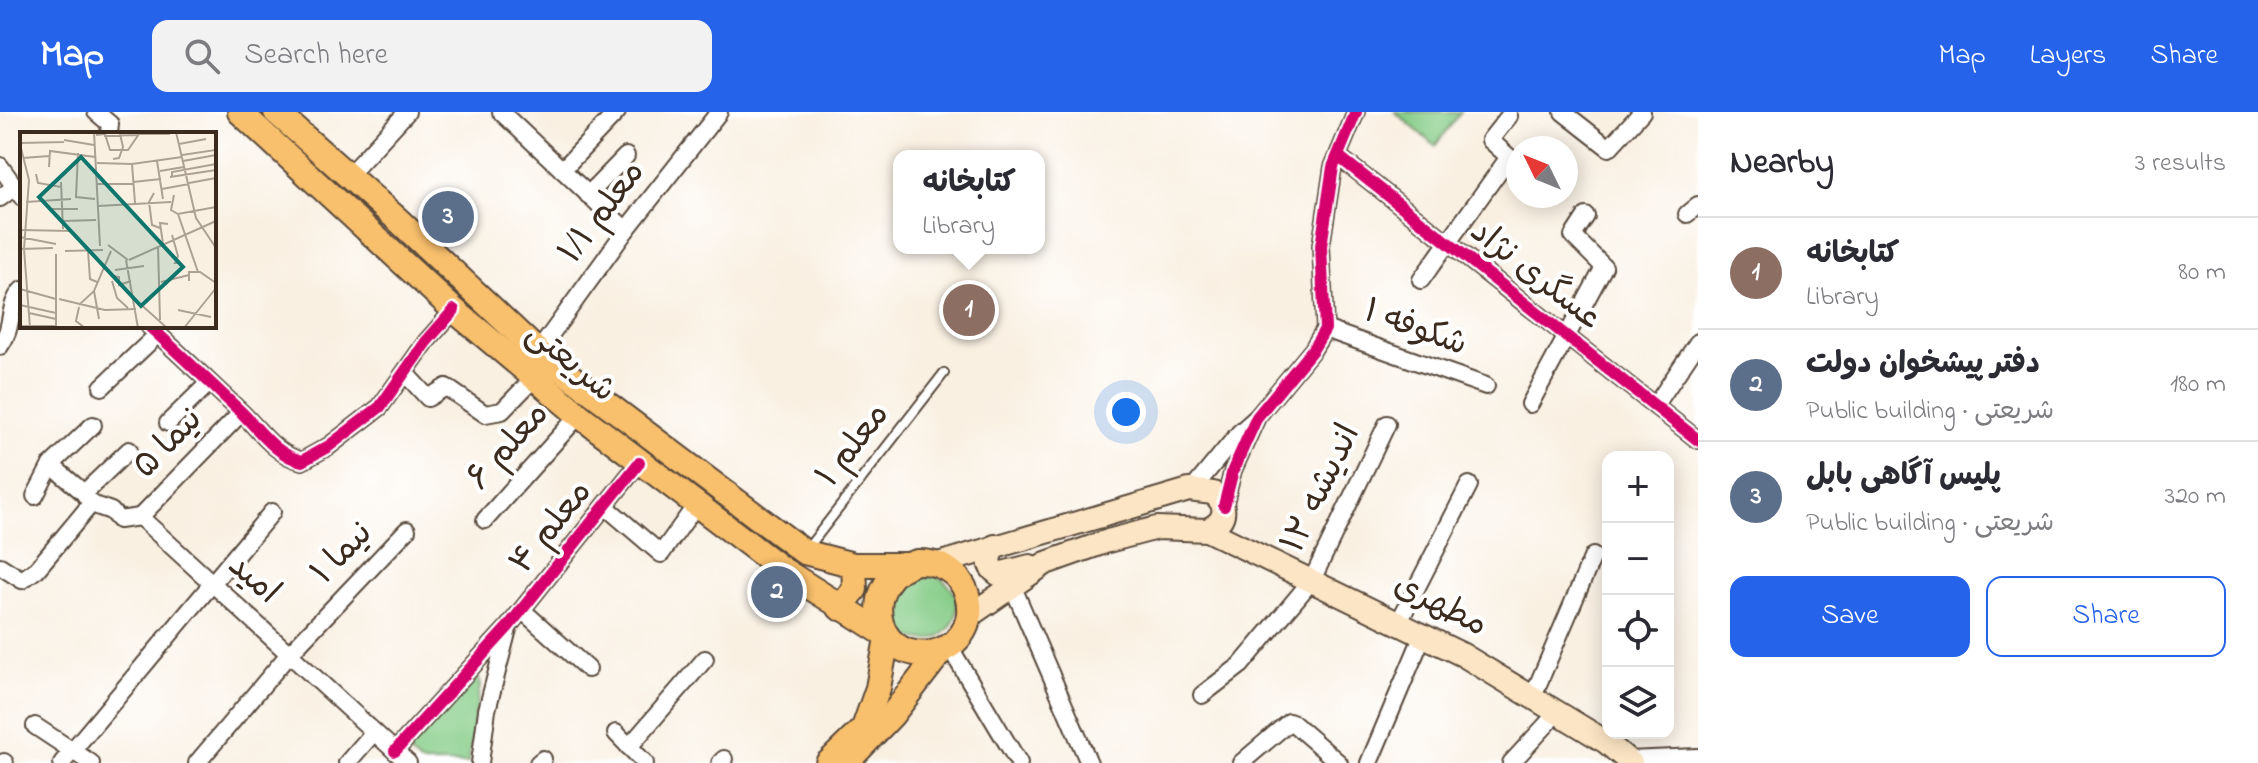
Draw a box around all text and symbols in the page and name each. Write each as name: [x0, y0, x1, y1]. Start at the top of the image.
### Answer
search box: [152, 20, 712, 92]
text: Map: [40, 28, 104, 84]
icon: search: [180, 34, 224, 78]
text: Search here: [244, 34, 388, 78]
text: Map: [1938, 36, 1986, 77]
text: Layers: [2030, 36, 2106, 77]
text: Share: [2150, 36, 2218, 77]
inset map: [20, 132, 216, 328]
north arrow: [1506, 136, 1578, 208]
text: Nearby: [1730, 139, 1834, 189]
text: 3 results: [2135, 145, 2226, 183]
popup: [893, 150, 1045, 254]
street label: معلم ۱/۱: [547, 151, 659, 275]
text: کتابخانه: [922, 162, 1016, 206]
pin: 3: [422, 187, 474, 247]
text: Library: [922, 208, 995, 246]
street label: عسگری نژاد: [1458, 208, 1612, 344]
text: کتابخانه: [1806, 233, 1899, 277]
text: 1: [1752, 254, 1760, 292]
text: 80 m: [2178, 254, 2226, 292]
text: Library: [1806, 279, 1879, 317]
pin: 1: [943, 280, 995, 340]
street label: شکوفه ۱: [1356, 287, 1474, 371]
street label: شریعتی: [514, 310, 626, 416]
text: دفتر پیشخوان دولت: [1806, 343, 2040, 387]
text: 2: [1750, 366, 1762, 404]
text: 180 m: [2170, 366, 2226, 404]
street label: معلم ۶: [456, 392, 562, 502]
your location: [1106, 392, 1146, 432]
street label: معلم ۱: [805, 393, 903, 499]
text: Public building · شریعتی: [1806, 393, 2054, 431]
street label: نیما ۵: [122, 397, 216, 491]
street label: اندیشه ١٣: [1269, 416, 1375, 562]
map controls: [1602, 451, 1674, 739]
button: +: [1602, 451, 1674, 523]
text: پلیس آگاهی بابل: [1806, 455, 2001, 499]
street label: معلم ۴: [498, 470, 606, 586]
text: 3: [1751, 478, 1761, 516]
text: 320 m: [2164, 478, 2226, 516]
text: Public building · شریعتی: [1806, 505, 2054, 543]
street label: نیما ۱: [300, 511, 386, 597]
button: −: [1602, 523, 1674, 595]
street label: امید: [216, 543, 290, 617]
street label: مطهری: [1384, 561, 1496, 651]
pin: 2: [751, 562, 803, 622]
button: Save: [1730, 576, 1970, 657]
button: Share: [1986, 576, 2226, 657]
button: locate: [1602, 595, 1674, 667]
button: layers: [1602, 667, 1674, 739]

